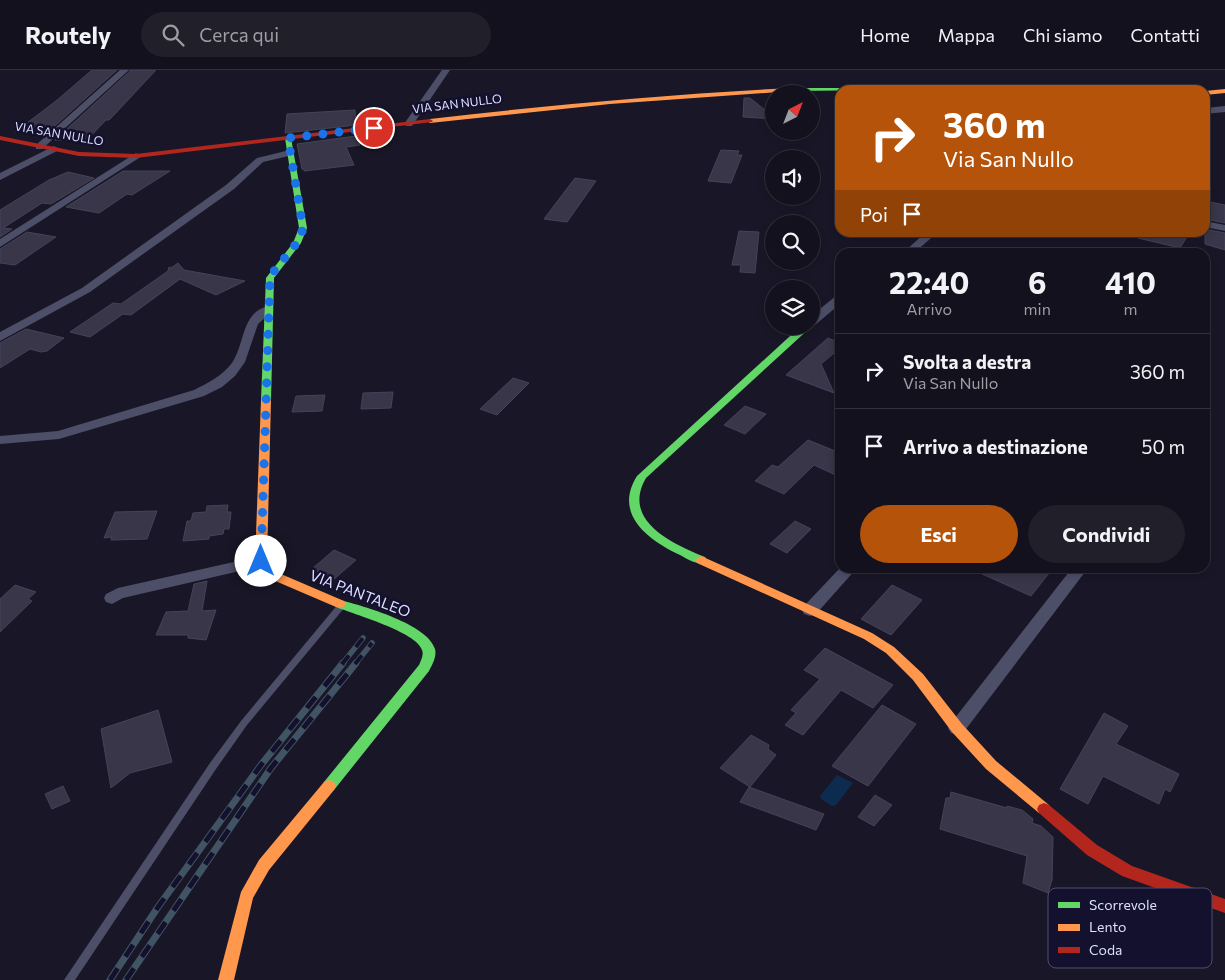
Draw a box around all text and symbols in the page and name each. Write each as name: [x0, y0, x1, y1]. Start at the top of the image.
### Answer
search box: [141, 12, 491, 57]
text: Routely: [25, 20, 111, 49]
icon: search: [159, 21, 187, 49]
text: Cerca qui: [199, 23, 279, 46]
text: Home: [860, 24, 910, 46]
text: Mappa: [938, 24, 995, 46]
text: Chi siamo: [1023, 24, 1102, 46]
text: Contatti: [1130, 24, 1200, 46]
north arrow: [765, 85, 820, 140]
map controls: [765, 85, 820, 335]
street label: VIA SAN NULLO: [411, 91, 503, 115]
text: 360 m: [943, 102, 1045, 145]
icon: right: [860, 105, 925, 170]
pin: [353, 107, 395, 149]
icon: arrive: [360, 114, 388, 142]
street label: VIA SAN NULLO: [14, 118, 105, 148]
text: Via San Nullo: [943, 145, 1074, 172]
button: sound: [765, 150, 820, 205]
icon: arrive: [898, 200, 926, 228]
text: Poi: [860, 203, 888, 226]
button: search: [765, 215, 820, 270]
text: 22:40: [889, 263, 970, 300]
text: 6: [1028, 263, 1046, 300]
text: 410: [1105, 263, 1156, 300]
button: layers: [765, 280, 820, 335]
text: Arrivo: [907, 299, 952, 318]
text: min: [1024, 299, 1051, 318]
text: m: [1123, 299, 1137, 318]
text: Svolta a destra: [903, 350, 1031, 373]
icon: right: [860, 357, 888, 385]
text: 360 m: [1130, 360, 1185, 383]
text: Via San Nullo: [903, 373, 998, 392]
icon: arrive: [860, 432, 888, 460]
text: Arrivo a destinazione: [903, 435, 1088, 458]
text: 50 m: [1141, 435, 1185, 458]
button: Esci: [860, 505, 1018, 563]
button: Condividi: [1028, 505, 1185, 563]
position arrow: [234, 534, 286, 586]
street label: VIA PANTALEO: [307, 566, 413, 621]
legend: [1048, 888, 1212, 968]
text: Scorrevole: [1089, 896, 1157, 913]
text: Lento: [1089, 918, 1126, 935]
text: Coda: [1089, 941, 1122, 958]

